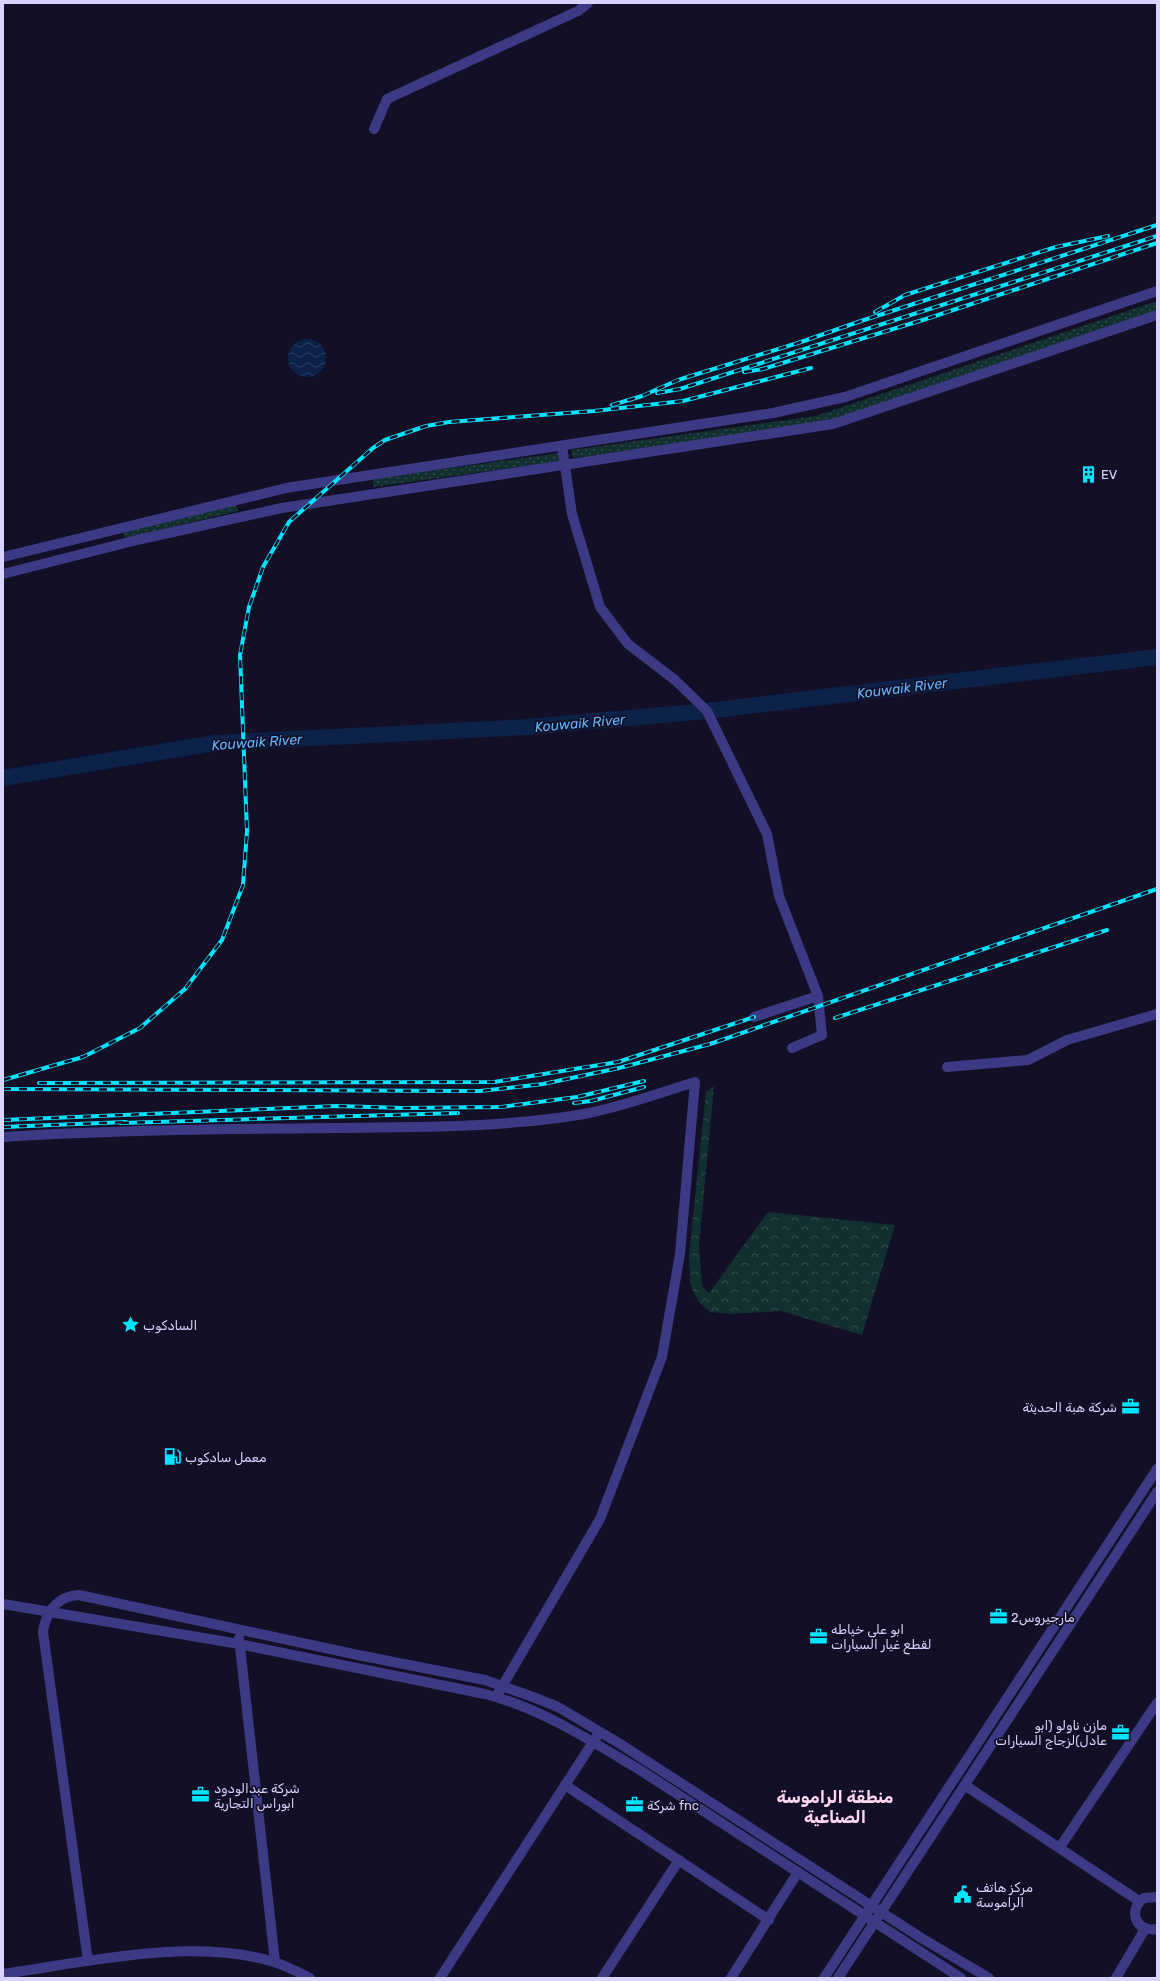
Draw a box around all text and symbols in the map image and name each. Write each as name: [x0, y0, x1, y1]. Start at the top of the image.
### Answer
building icon: EV: [1078, 464, 1098, 484]
place label: EV: [1101, 467, 1118, 482]
water label: Kouwaik River: [856, 674, 949, 702]
water label: Kouwaik River: [534, 711, 627, 736]
water label: Kouwaik River: [211, 731, 304, 754]
place icon: السادكوب: [120, 1315, 140, 1335]
place label: السادكوب: [143, 1318, 197, 1334]
office icon: شركة هبة الحديثة: [1120, 1397, 1140, 1417]
place label: شركة هبة الحديثة: [1023, 1400, 1117, 1416]
fuel station icon: معمل سادكوب: [162, 1447, 182, 1467]
place label: معمل سادكوب: [185, 1450, 266, 1466]
office icon: مارجيروس2: [988, 1607, 1008, 1627]
place label: مارجيروس2: [1011, 1610, 1075, 1626]
place label: ابو علي خياطه لقطع غيار السيارات: [831, 1622, 932, 1655]
office icon: ابو علي خياطه لقطع غيار السيارات: [808, 1626, 828, 1646]
place label: مازن ناولو (ابو عادل)لزجاج السيارات: [995, 1718, 1107, 1750]
office icon: مازن ناولو (ابو عادل)لزجاج السيارات: [1110, 1722, 1130, 1742]
place label: شركة عبدالودود ابوراس التجارية: [214, 1781, 300, 1812]
office icon: شركة عبدالودود ابوراس التجارية: [191, 1785, 211, 1805]
district label: منطقة الراموسة الصناعية: [777, 1787, 893, 1827]
office icon: شركة fnc: [624, 1795, 644, 1815]
place label: شركة fnc: [647, 1798, 699, 1814]
place label: مركز هاتف الراموسة: [976, 1880, 1033, 1911]
public building icon: مركز هاتف الراموسة: [953, 1884, 973, 1904]

